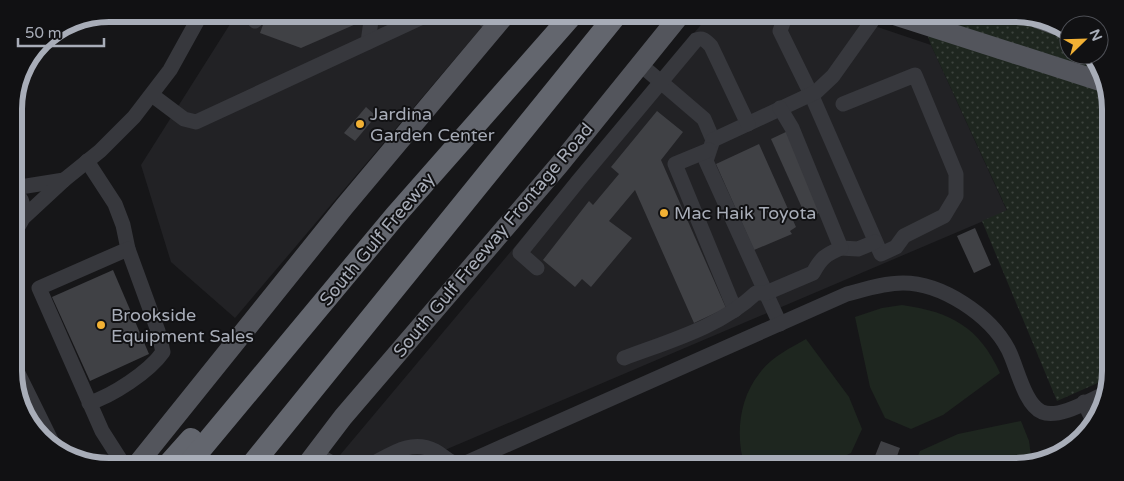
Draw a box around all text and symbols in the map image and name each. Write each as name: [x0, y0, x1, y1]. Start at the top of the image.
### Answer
scale bar: [18, 15, 104, 47]
north arrow: [1059, 15, 1109, 65]
text: 50 m: [25, 24, 62, 42]
text: N: [1085, 27, 1106, 44]
place label: Jardina Garden Center: [370, 103, 495, 146]
marker: Jardina Garden Center: [354, 118, 366, 130]
street label: South Gulf Freeway Frontage Road: [388, 118, 598, 362]
street label: South Gulf Freeway: [315, 168, 439, 310]
place label: Mac Haik Toyota: [674, 202, 817, 224]
marker: Mac Haik Toyota: [658, 207, 670, 219]
place label: Brookside Equipment Sales: [111, 304, 254, 347]
marker: Brookside Equipment Sales: [95, 319, 107, 331]

